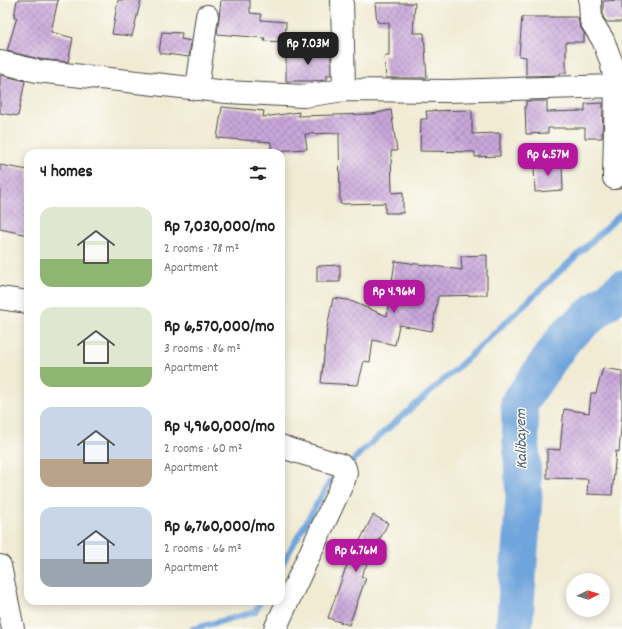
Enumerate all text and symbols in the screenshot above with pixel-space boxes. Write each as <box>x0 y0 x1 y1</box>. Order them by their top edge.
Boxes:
pin: Rp 7.03M <box>267 32 349 66</box>
text: Rp 7.03M <box>287 35 329 54</box>
pin: Rp 6.57M <box>507 143 589 177</box>
text: Rp 6.57M <box>527 146 569 165</box>
text: 4 homes <box>40 161 93 185</box>
icon: filters <box>247 162 269 184</box>
text: Rp 7,030,000/mo <box>164 216 275 240</box>
icon: home <box>72 223 120 271</box>
text: 2 rooms · 78 m² <box>164 240 239 259</box>
text: Apartment <box>164 259 218 278</box>
pin: Rp 4.96M <box>353 280 435 314</box>
text: Rp 4.96M <box>373 283 415 302</box>
text: Rp 6,570,000/mo <box>164 316 274 340</box>
icon: home <box>72 323 120 371</box>
text: 3 rooms · 86 m² <box>164 340 241 359</box>
text: Apartment <box>164 359 218 378</box>
water label: Kalibayem <box>510 408 534 469</box>
text: Rp 4,960,000/mo <box>164 416 275 440</box>
icon: home <box>72 423 120 471</box>
text: 2 rooms · 60 m² <box>164 440 242 459</box>
text: Apartment <box>164 459 218 478</box>
text: Rp 6,760,000/mo <box>164 516 275 540</box>
icon: home <box>72 523 120 571</box>
pin: Rp 6.76M <box>315 539 397 573</box>
text: 2 rooms · 66 m² <box>164 540 242 559</box>
text: Rp 6.76M <box>335 542 377 561</box>
text: Apartment <box>164 559 218 578</box>
north arrow <box>566 573 610 617</box>
map controls <box>566 573 610 617</box>

